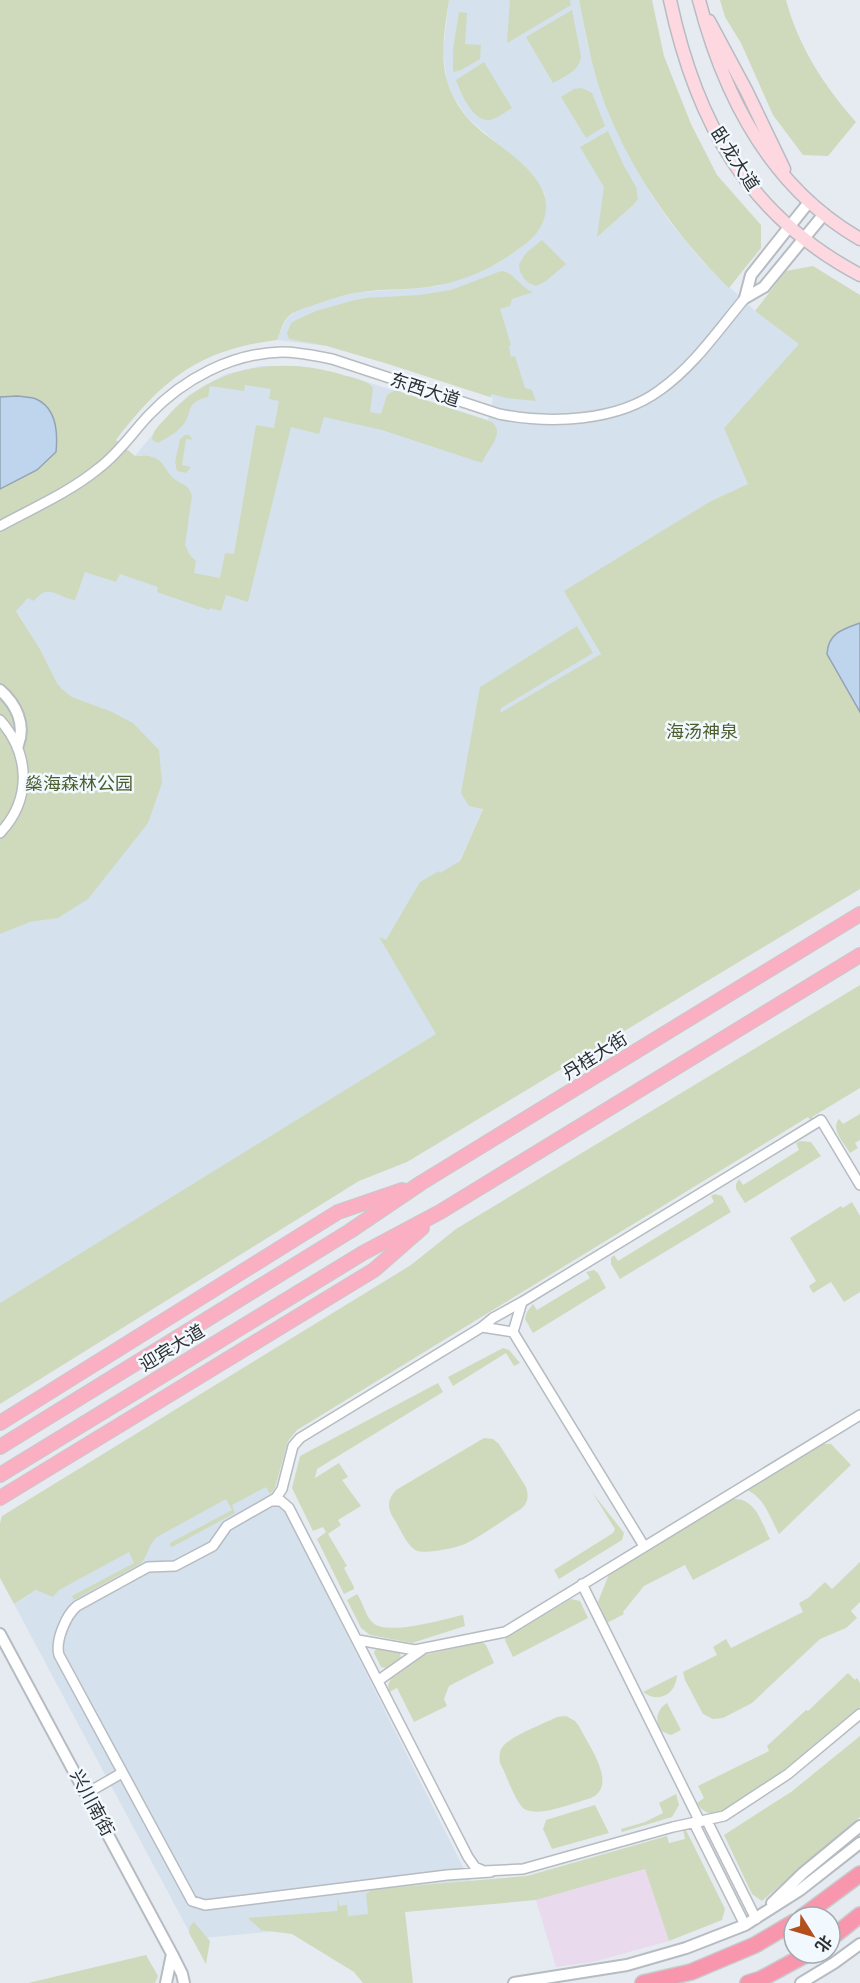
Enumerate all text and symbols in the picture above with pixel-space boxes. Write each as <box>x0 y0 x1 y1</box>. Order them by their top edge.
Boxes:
street label: 卧龙大道 <box>706 123 764 195</box>
street label: 东西大道 <box>387 368 463 412</box>
park label: 海汤神泉 <box>666 721 738 743</box>
park label: 燊海森林公园 <box>25 773 133 795</box>
street label: 丹桂大街 <box>559 1028 631 1084</box>
street label: 迎宾大道 <box>135 1320 209 1376</box>
street label: 兴川南街 <box>65 1766 119 1840</box>
north arrow <box>782 1905 842 1965</box>
text: 北 <box>811 1932 836 1956</box>

